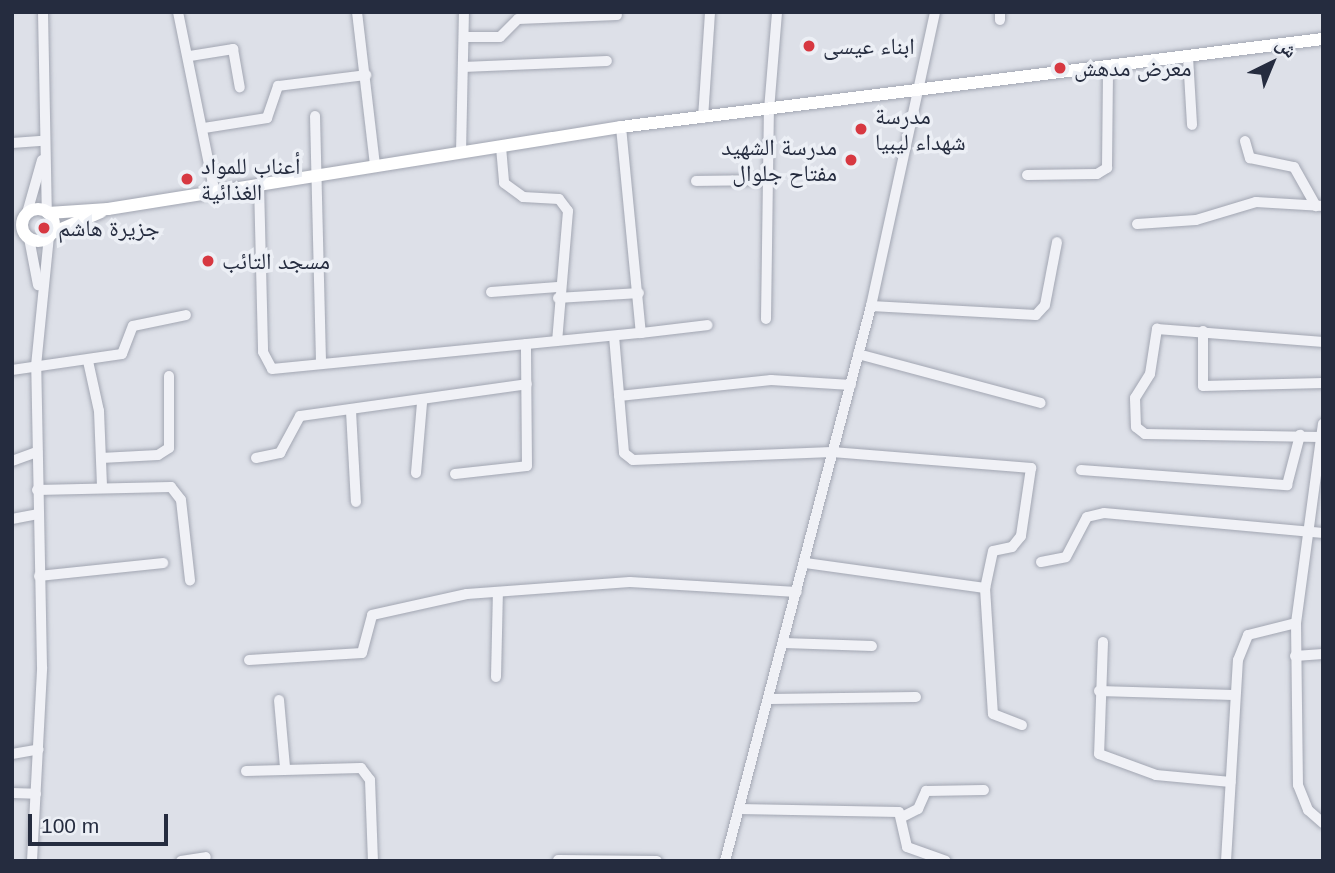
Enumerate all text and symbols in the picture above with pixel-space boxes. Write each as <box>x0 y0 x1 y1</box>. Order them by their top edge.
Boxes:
north arrow <box>1237 28 1307 98</box>
place label: ابناء عيسى <box>823 32 915 60</box>
text: ش <box>1272 33 1301 62</box>
marker: ابناء عيسى <box>801 38 817 54</box>
place label: معرض مدهش <box>1074 54 1191 82</box>
marker: معرض مدهش <box>1052 60 1068 76</box>
place label: مدرسة شهداء ليبيا <box>875 102 966 156</box>
marker: مدرسة شهداء ليبيا <box>853 121 869 137</box>
place label: مدرسة الشهيد مفتاح جلوال <box>721 133 837 187</box>
place label: أعناب للمواد الغذائية <box>201 152 301 206</box>
marker: مدرسة الشهيد مفتاح جلوال <box>843 152 859 168</box>
marker: أعناب للمواد الغذائية <box>179 171 195 187</box>
place label: جزيرة هاشم <box>58 214 160 242</box>
marker: جزيرة هاشم <box>36 220 52 236</box>
place label: مسجد التائب <box>222 247 330 275</box>
marker: مسجد التائب <box>200 253 216 269</box>
scale bar <box>32 800 172 844</box>
text: 100 m <box>41 814 99 837</box>

